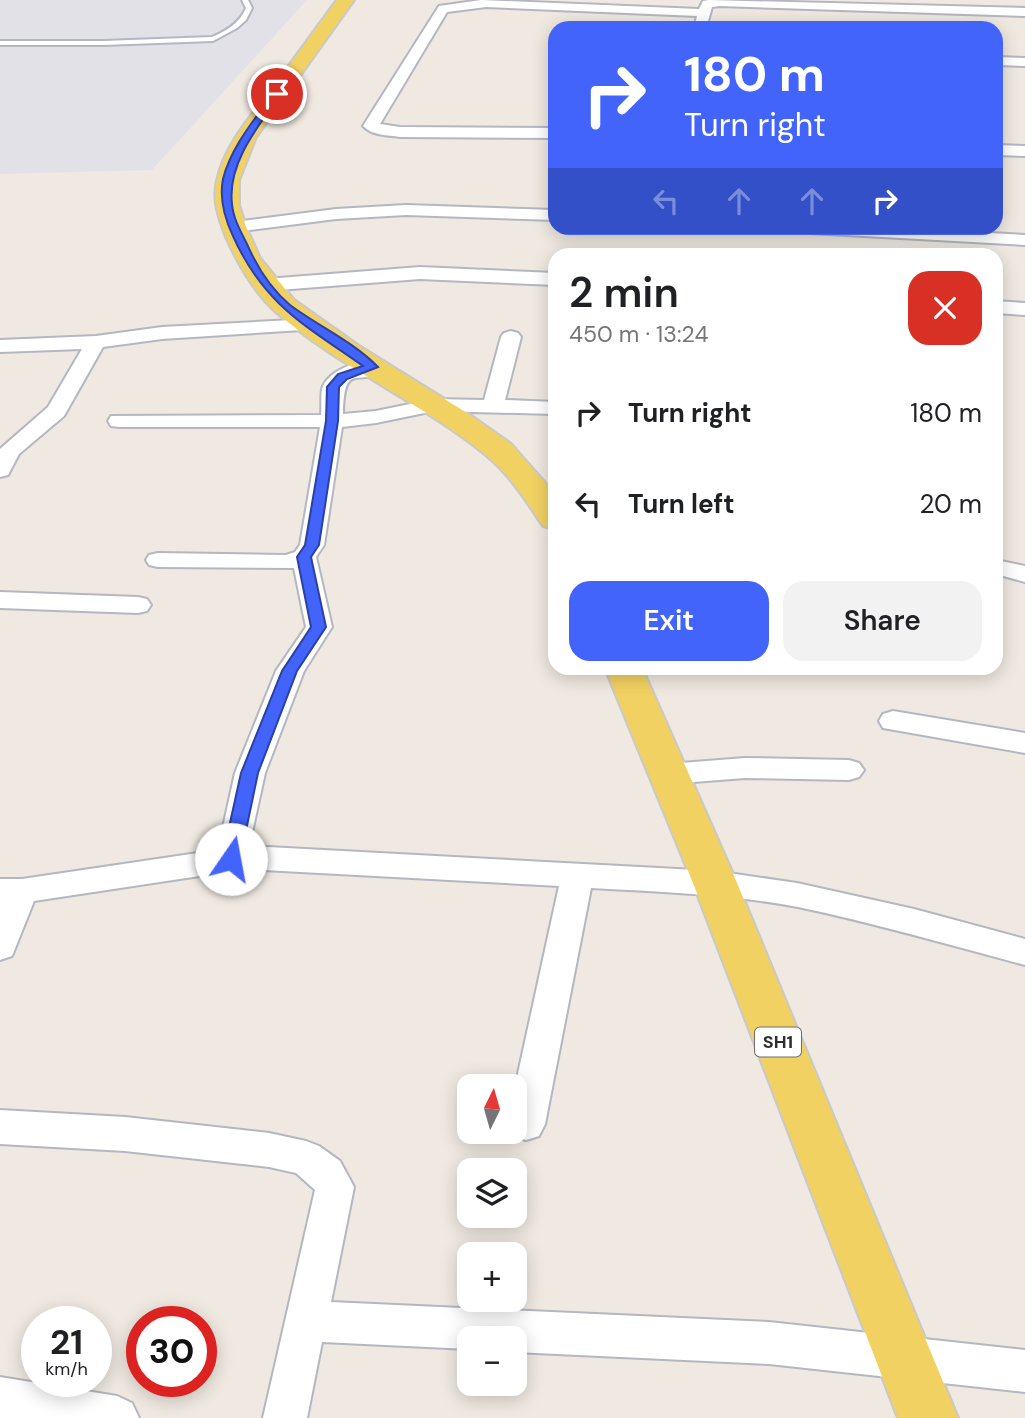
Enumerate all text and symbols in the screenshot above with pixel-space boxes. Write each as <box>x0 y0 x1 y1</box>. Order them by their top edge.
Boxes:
text: 180 m <box>684 42 825 106</box>
icon: right <box>569 49 660 140</box>
pin <box>247 64 307 124</box>
icon: arrive <box>258 75 296 113</box>
text: Turn right <box>684 104 826 146</box>
icon: left <box>647 182 685 220</box>
icon: ahead <box>720 182 758 220</box>
icon: ahead <box>793 182 831 220</box>
icon: right <box>866 182 904 220</box>
text: 2 min <box>569 265 679 320</box>
button: close <box>908 271 982 345</box>
text: 450 m · 13:24 <box>569 319 708 349</box>
icon: right <box>569 394 607 432</box>
text: Turn right <box>628 396 752 430</box>
text: 180 m <box>910 396 982 430</box>
icon: left <box>569 485 607 523</box>
text: Turn left <box>628 487 735 521</box>
text: 20 m <box>919 487 982 521</box>
button: Exit <box>569 581 769 661</box>
button: Share <box>783 581 982 661</box>
position arrow <box>194 822 268 896</box>
road number: SH1 <box>755 1028 801 1056</box>
north arrow <box>457 1074 527 1144</box>
map controls <box>457 1074 527 1396</box>
button: layers <box>457 1158 527 1228</box>
button: + <box>457 1242 527 1312</box>
speed limit sign: 30 <box>126 1306 217 1397</box>
text: 21 <box>50 1319 83 1365</box>
button: − <box>457 1326 527 1396</box>
text: km/h <box>45 1357 88 1381</box>

